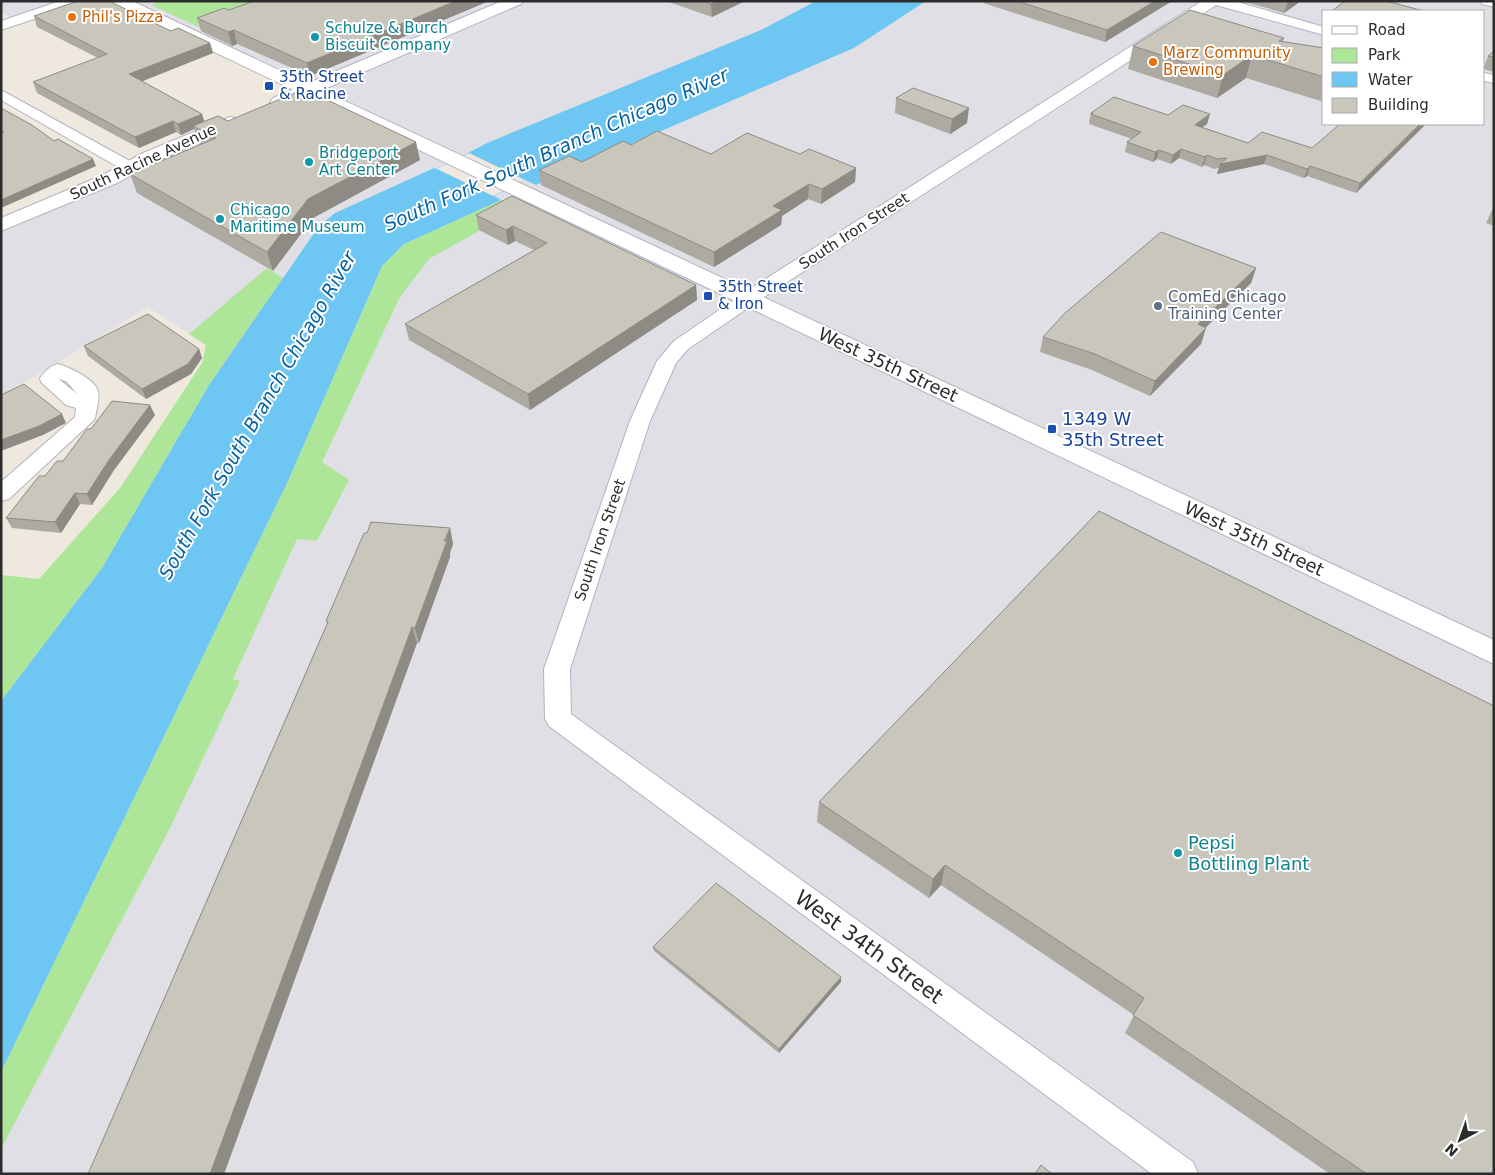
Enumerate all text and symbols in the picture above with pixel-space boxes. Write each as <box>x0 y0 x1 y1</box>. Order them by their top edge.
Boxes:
place label: Phil's Pizza <box>82 8 163 26</box>
legend <box>1322 10 1485 125</box>
marker: Phil's Pizza <box>66 11 78 23</box>
place label: Schulze & Burch Biscuit Company <box>325 19 451 54</box>
text: Road <box>1368 21 1406 39</box>
marker: Schulze & Burch Biscuit Company <box>309 31 321 43</box>
place label: Marz Community Brewing <box>1163 44 1291 79</box>
text: Park <box>1368 46 1401 64</box>
marker: Marz Community Brewing <box>1147 56 1159 68</box>
water label: South Fork South Branch Chicago River <box>380 62 733 235</box>
place label: 35th Street & Racine <box>279 68 364 103</box>
text: Water <box>1368 71 1413 89</box>
marker: 35th Street & Racine <box>263 80 275 92</box>
text: Building <box>1368 96 1429 114</box>
street label: South Racine Avenue <box>67 120 219 204</box>
place label: Bridgeport Art Center <box>319 144 399 179</box>
marker: Bridgeport Art Center <box>303 156 315 168</box>
street label: South Iron Street <box>796 189 913 273</box>
place label: Chicago Maritime Museum <box>230 201 365 236</box>
marker: Chicago Maritime Museum <box>214 213 226 225</box>
water label: South Fork South Branch Chicago River <box>154 246 361 583</box>
place label: 35th Street & Iron <box>718 278 803 313</box>
place label: ComEd Chicago Training Center <box>1167 288 1286 323</box>
marker: 35th Street & Iron <box>702 290 714 302</box>
marker: ComEd Chicago Training Center <box>1152 300 1164 312</box>
street label: West 35th Street <box>815 323 961 406</box>
place label: 1349 W 35th Street <box>1062 408 1164 450</box>
marker: 1349 W 35th Street <box>1046 423 1058 435</box>
street label: South Iron Street <box>571 477 629 603</box>
street label: West 35th Street <box>1181 497 1327 580</box>
place label: Pepsi Bottling Plant <box>1188 832 1309 874</box>
marker: Pepsi Bottling Plant <box>1172 847 1184 859</box>
street label: West 34th Street <box>790 885 948 1009</box>
north arrow <box>1435 1115 1485 1165</box>
text: N <box>1442 1140 1461 1160</box>

